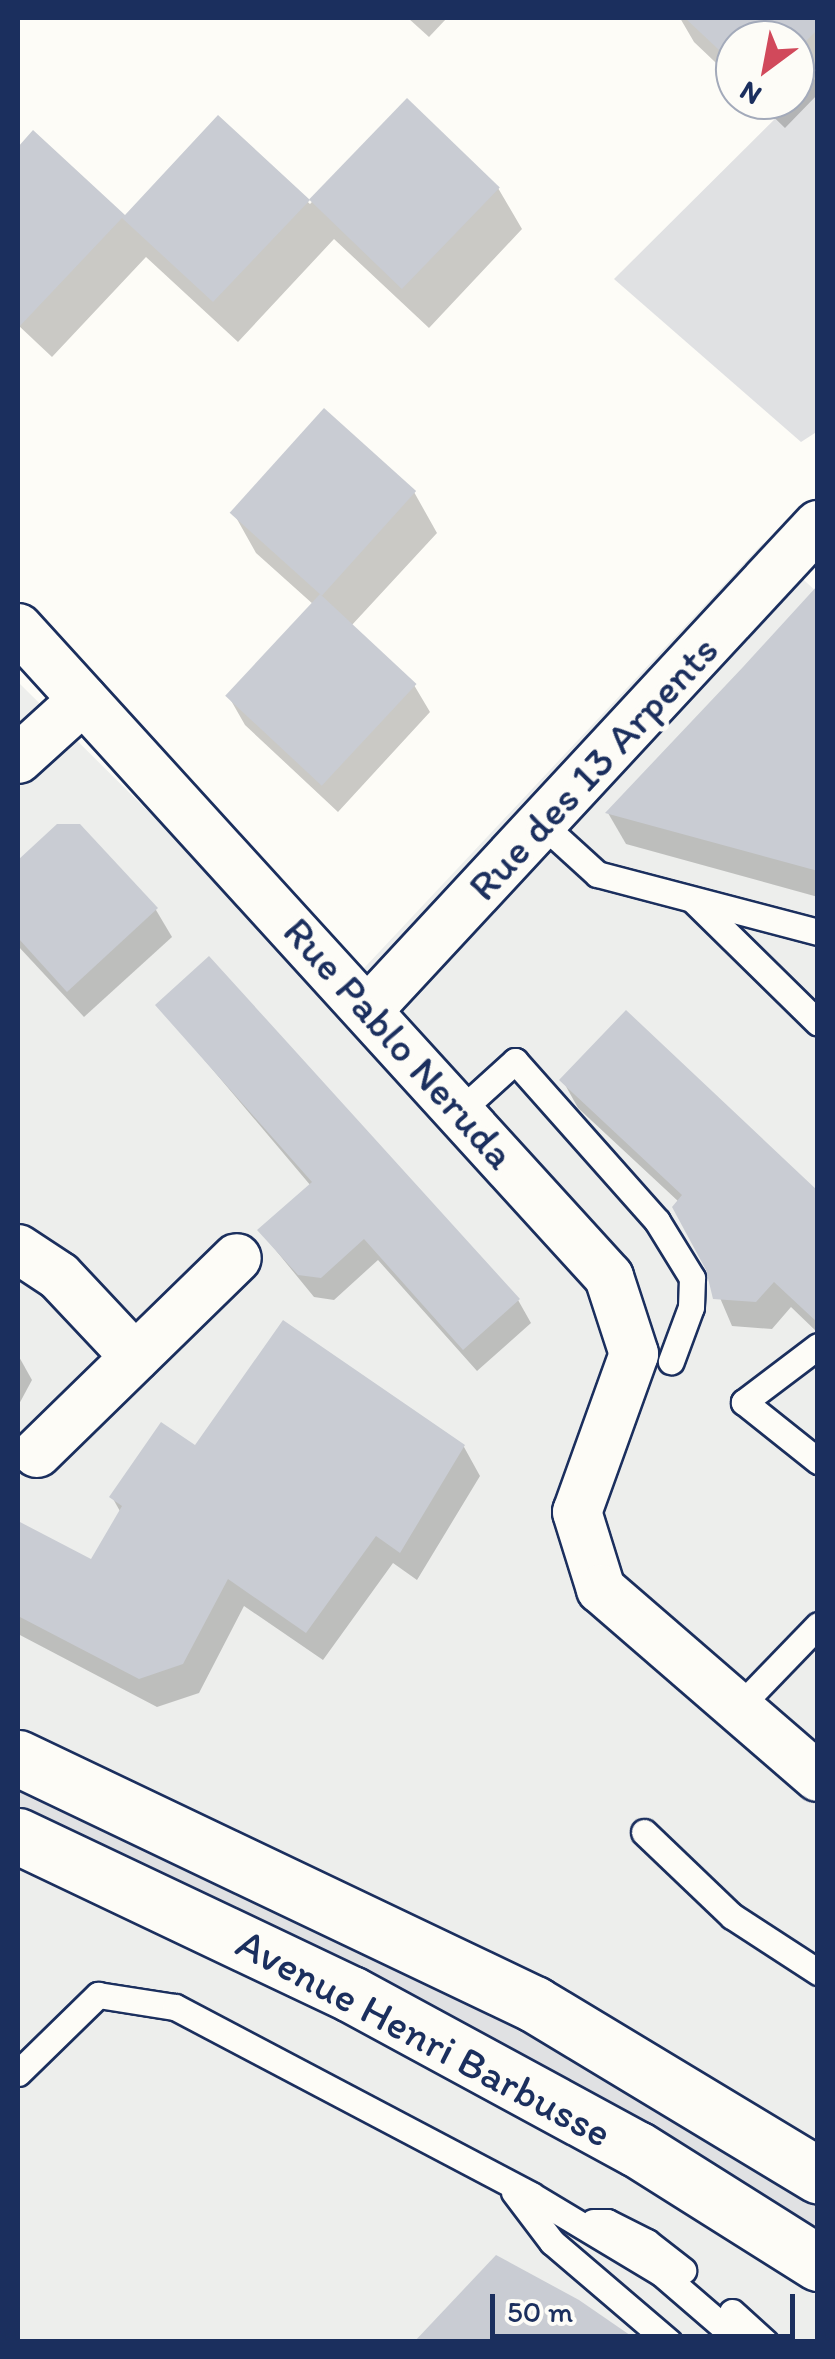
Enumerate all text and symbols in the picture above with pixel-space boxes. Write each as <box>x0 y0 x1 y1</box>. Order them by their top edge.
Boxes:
north arrow <box>715 20 815 120</box>
text: N <box>733 74 767 113</box>
street label: Rue des 13 Arpents <box>457 625 729 911</box>
street label: Rue Pablo Neruda <box>273 908 525 1178</box>
street label: Avenue Henri Barbusse <box>228 1918 620 2158</box>
scale bar <box>495 2274 800 2336</box>
text: 50 m <box>507 2293 573 2330</box>

